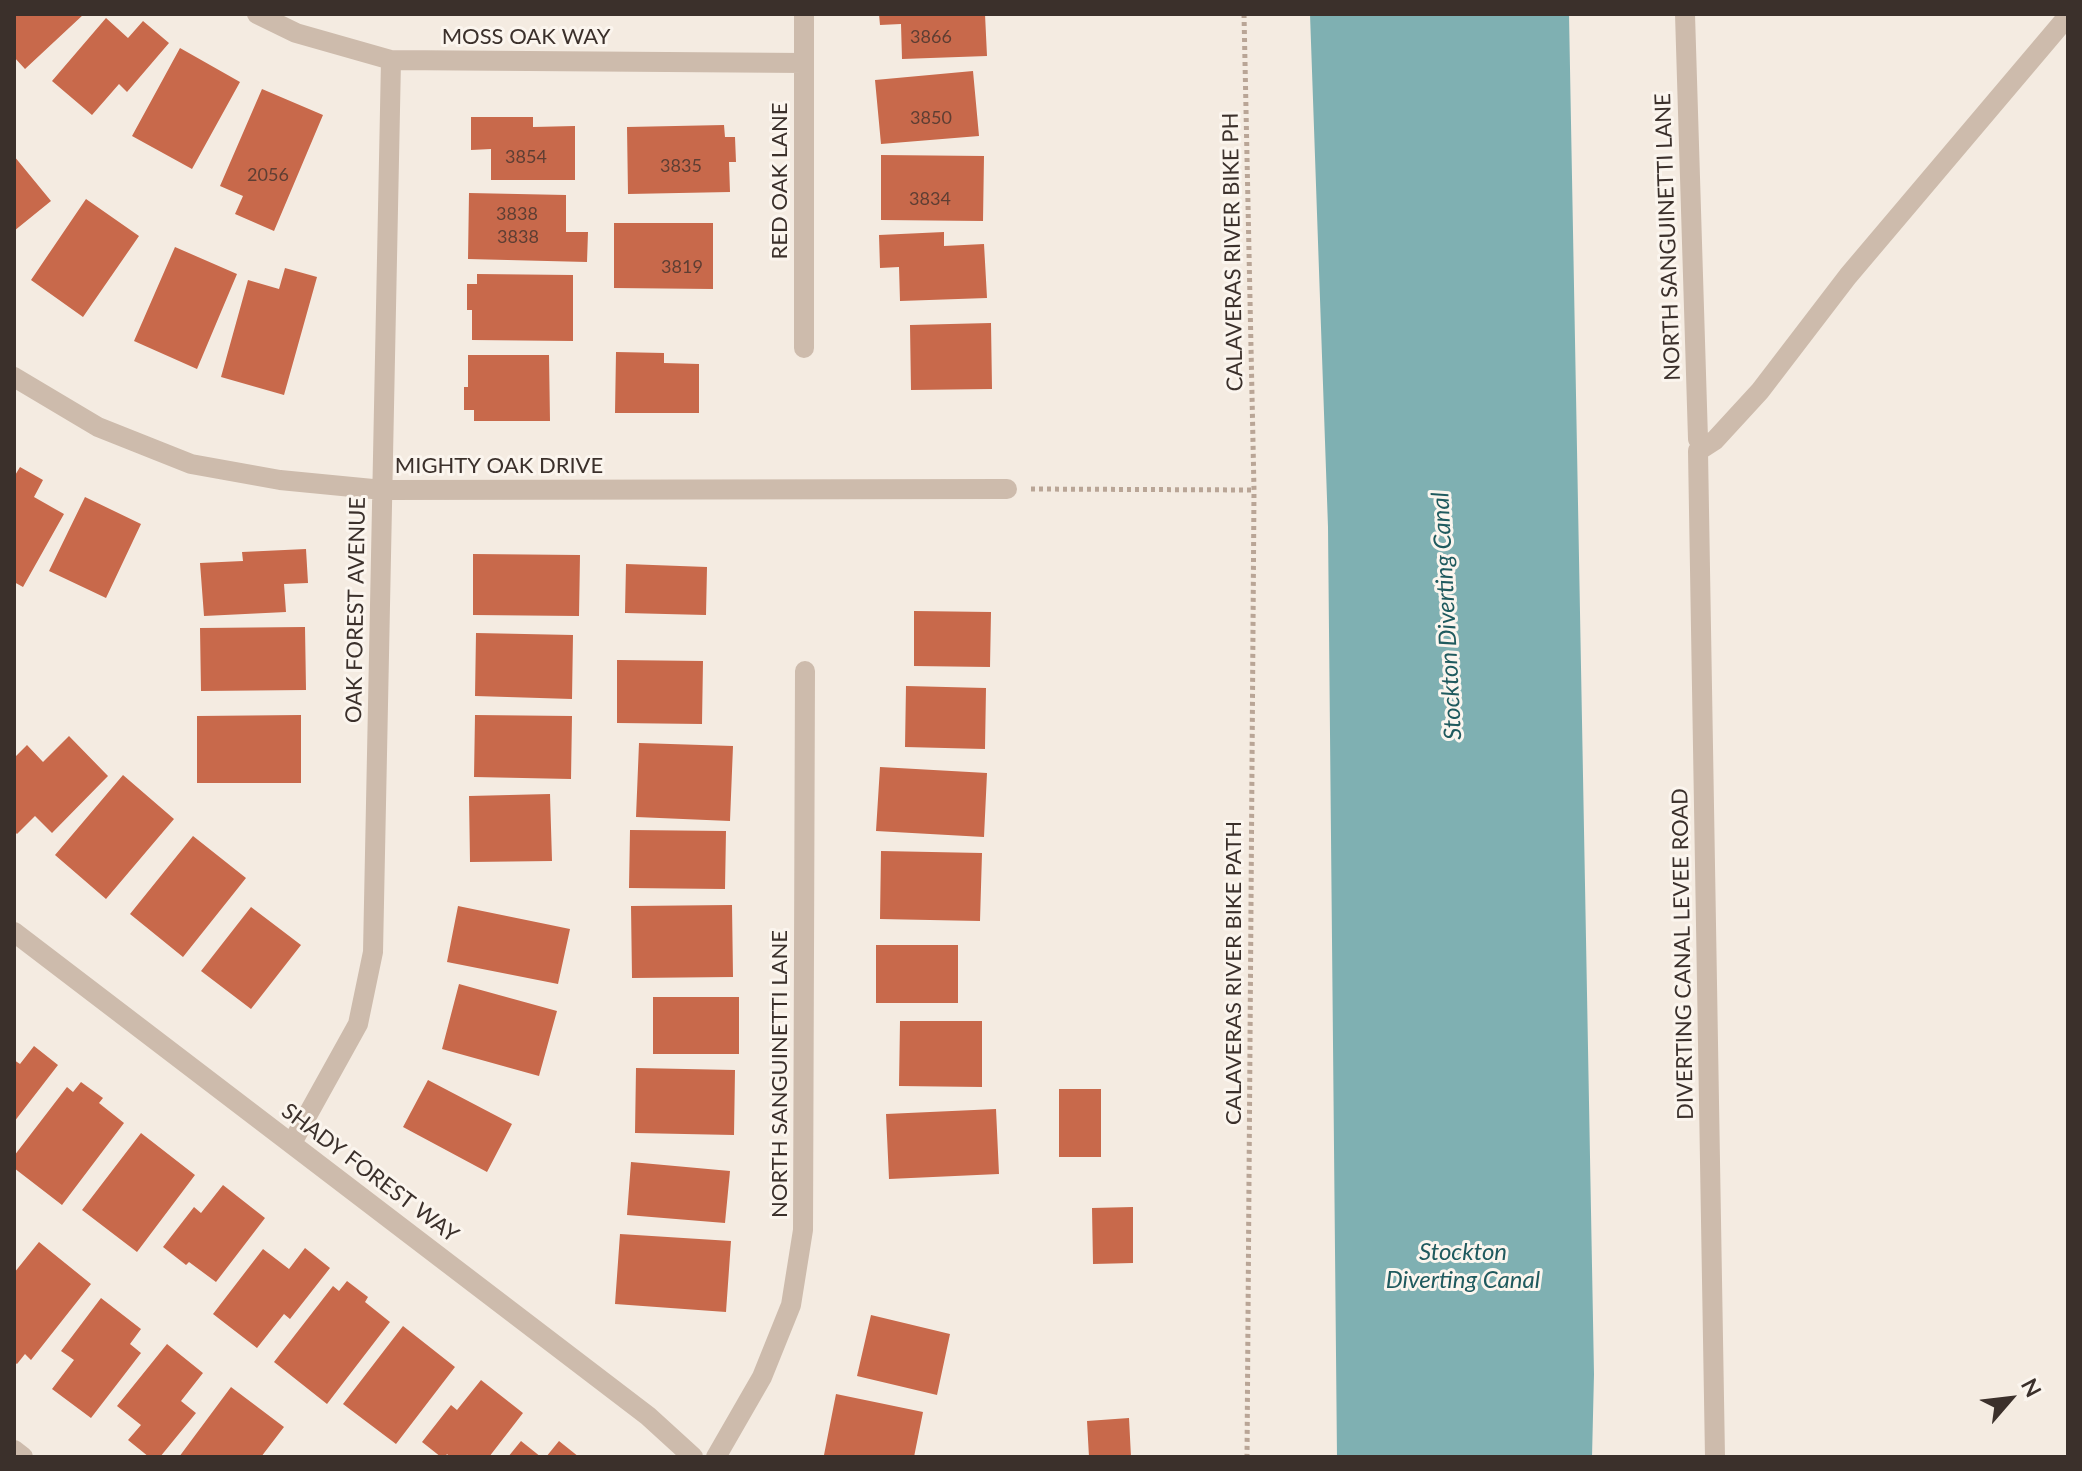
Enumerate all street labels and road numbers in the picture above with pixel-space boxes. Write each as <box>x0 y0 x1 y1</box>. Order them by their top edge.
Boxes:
street label: MOSS OAK WAY <box>442 24 610 50</box>
street label: NORTH SANGUINETTI LANE <box>1650 93 1686 381</box>
street label: RED OAK LANE <box>767 103 793 259</box>
street label: CALAVERAS RIVER BIKE PH <box>1217 112 1249 392</box>
street label: MIGHTY OAK DRIVE <box>395 453 603 479</box>
street label: OAK FOREST AVENUE <box>341 497 371 723</box>
street label: DIVERTING CANAL LEVEE ROAD <box>1667 788 1699 1120</box>
street label: CALAVERAS RIVER BIKE PATH <box>1221 821 1247 1125</box>
street label: NORTH SANGUINETTI LANE <box>767 930 793 1218</box>
street label: SHADY FOREST WAY <box>276 1098 464 1248</box>

